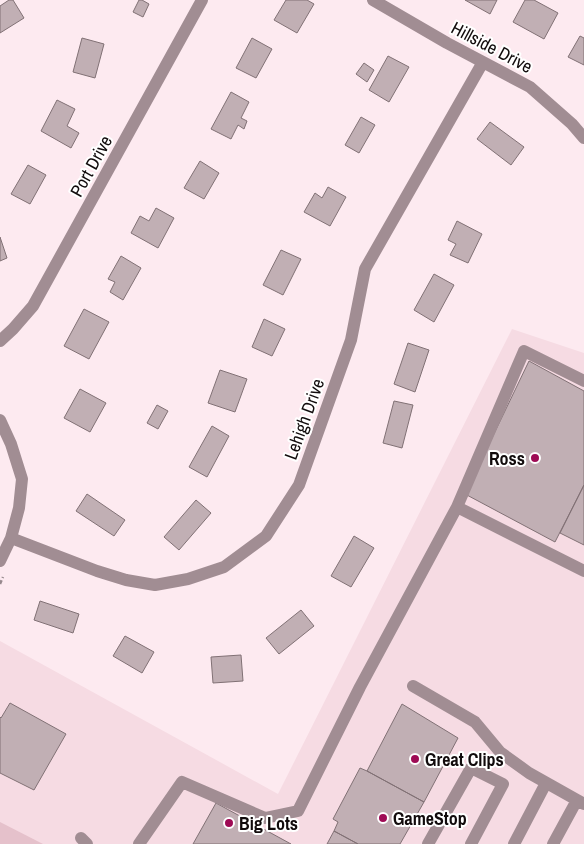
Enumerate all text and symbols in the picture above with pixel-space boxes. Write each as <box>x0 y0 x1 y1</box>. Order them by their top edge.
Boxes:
street label: Hillside Drive <box>447 15 537 79</box>
street label: Port Drive <box>64 131 118 201</box>
street label: Lehigh Drive <box>278 375 330 463</box>
place label: Ross <box>489 446 525 471</box>
marker: Ross <box>529 452 541 464</box>
place label: Great Clips <box>425 747 504 772</box>
marker: Great Clips <box>409 753 421 765</box>
place label: GameStop <box>393 806 467 831</box>
place label: Big Lots <box>239 811 298 836</box>
marker: GameStop <box>377 812 389 824</box>
marker: Big Lots <box>223 817 235 829</box>

